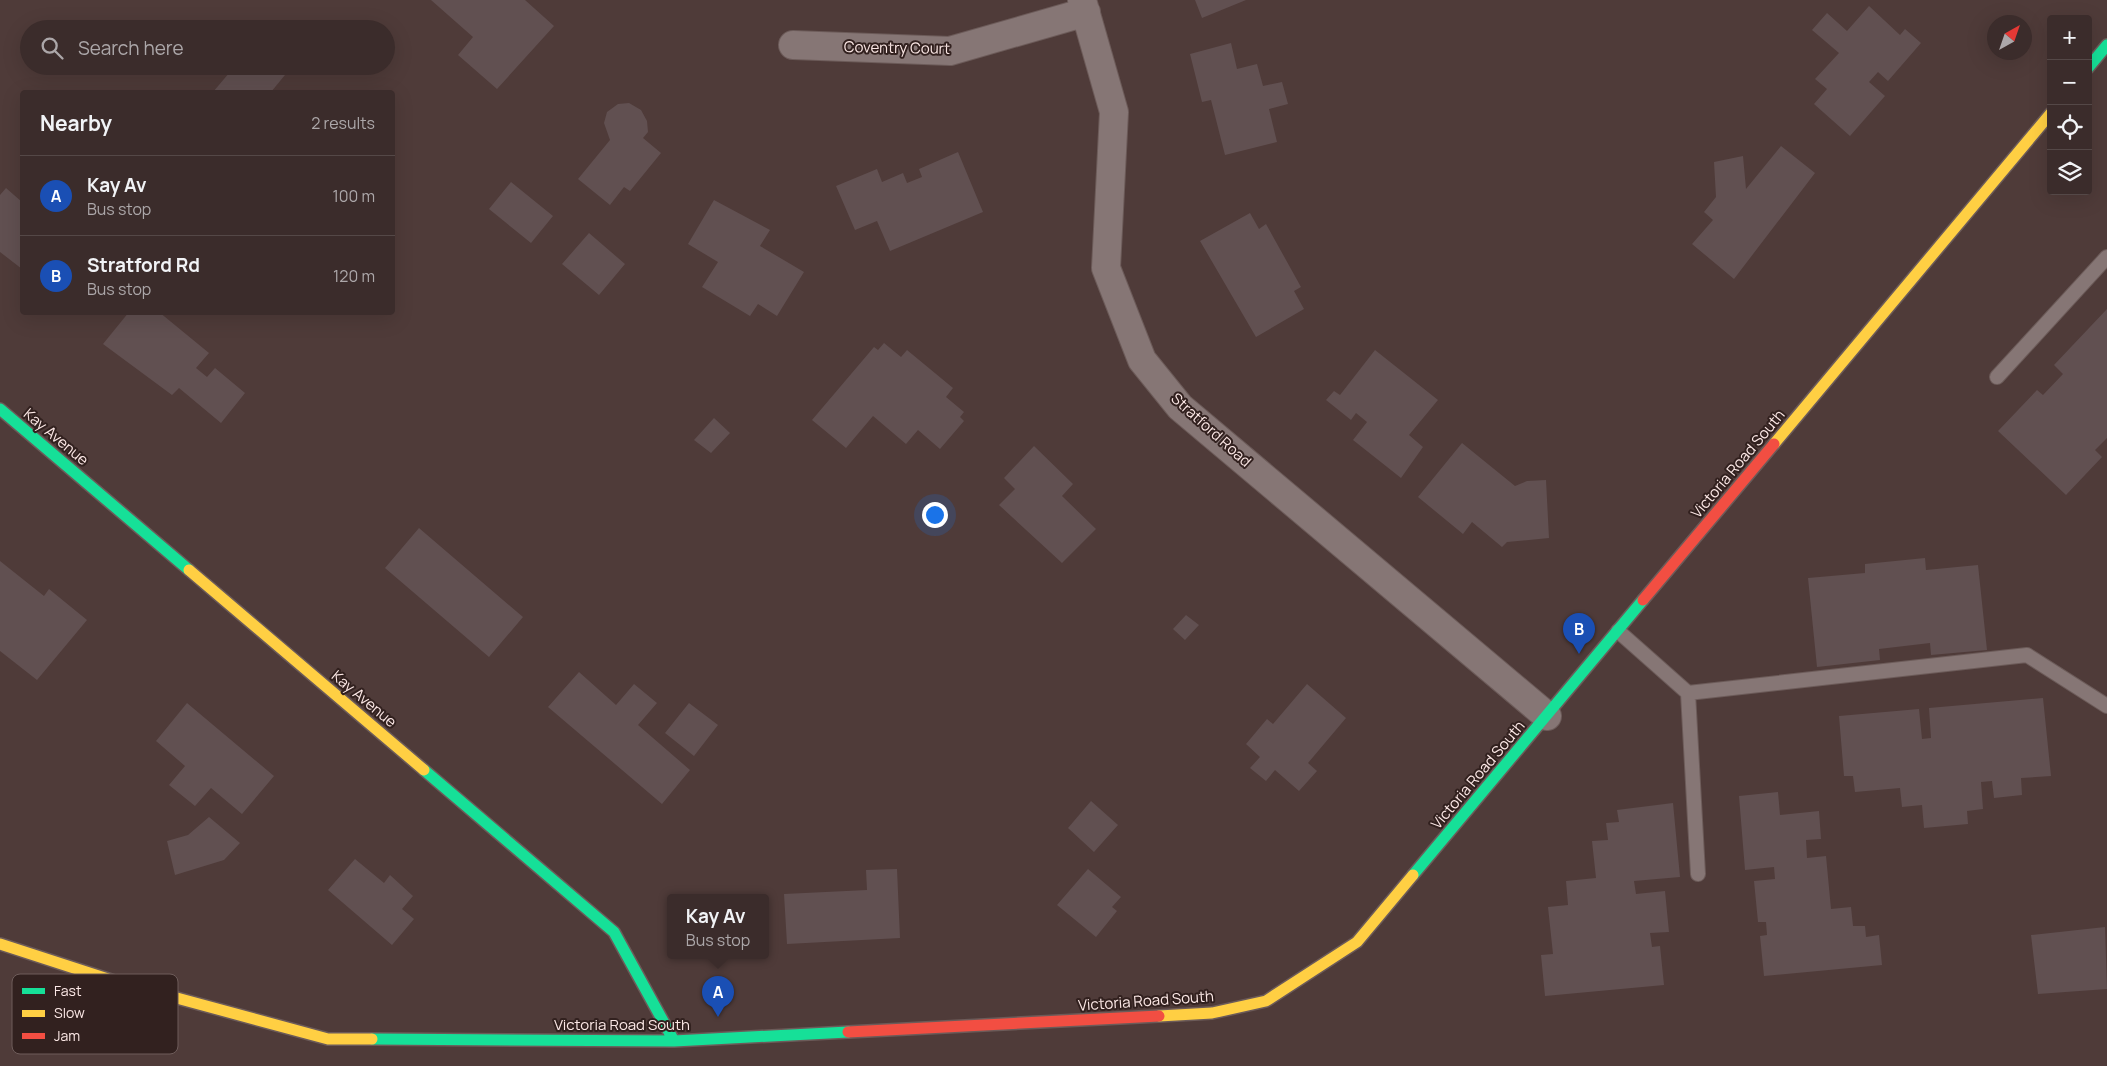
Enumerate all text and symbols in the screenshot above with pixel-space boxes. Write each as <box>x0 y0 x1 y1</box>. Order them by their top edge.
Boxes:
north arrow <box>1987 15 2032 60</box>
map controls <box>2047 15 2092 195</box>
button: + <box>2047 15 2092 60</box>
search box <box>20 20 395 75</box>
icon: search <box>38 34 66 62</box>
text: Search here <box>78 35 184 61</box>
street label: Coventry Court <box>844 36 950 59</box>
button: − <box>2047 60 2092 105</box>
button: locate <box>2047 105 2092 150</box>
text: Nearby <box>40 109 112 137</box>
text: 2 results <box>311 112 375 134</box>
button: layers <box>2047 150 2092 195</box>
text: Kay Av <box>87 172 147 198</box>
text: A <box>51 185 61 207</box>
text: 100 m <box>332 185 375 207</box>
text: Bus stop <box>87 198 151 220</box>
text: Stratford Rd <box>87 252 200 278</box>
text: B <box>51 265 61 287</box>
text: 120 m <box>333 265 375 287</box>
text: Bus stop <box>87 278 151 300</box>
street label: Stratford Road <box>1167 388 1256 471</box>
street label: Kay Avenue <box>19 403 94 470</box>
street label: Victoria Road South <box>1686 405 1789 522</box>
your location <box>922 502 948 528</box>
pin: B <box>1563 613 1595 654</box>
street label: Kay Avenue <box>327 665 402 732</box>
street label: Victoria Road South <box>1426 716 1529 833</box>
popup <box>667 894 769 959</box>
text: Kay Av <box>686 903 745 929</box>
text: Bus stop <box>686 929 750 951</box>
legend <box>12 974 178 1054</box>
pin: A <box>702 976 734 1017</box>
text: Fast <box>54 981 82 1000</box>
street label: Victoria Road South <box>1077 985 1215 1016</box>
text: Slow <box>54 1003 85 1022</box>
street label: Victoria Road South <box>554 1014 690 1035</box>
text: Jam <box>54 1026 80 1045</box>

